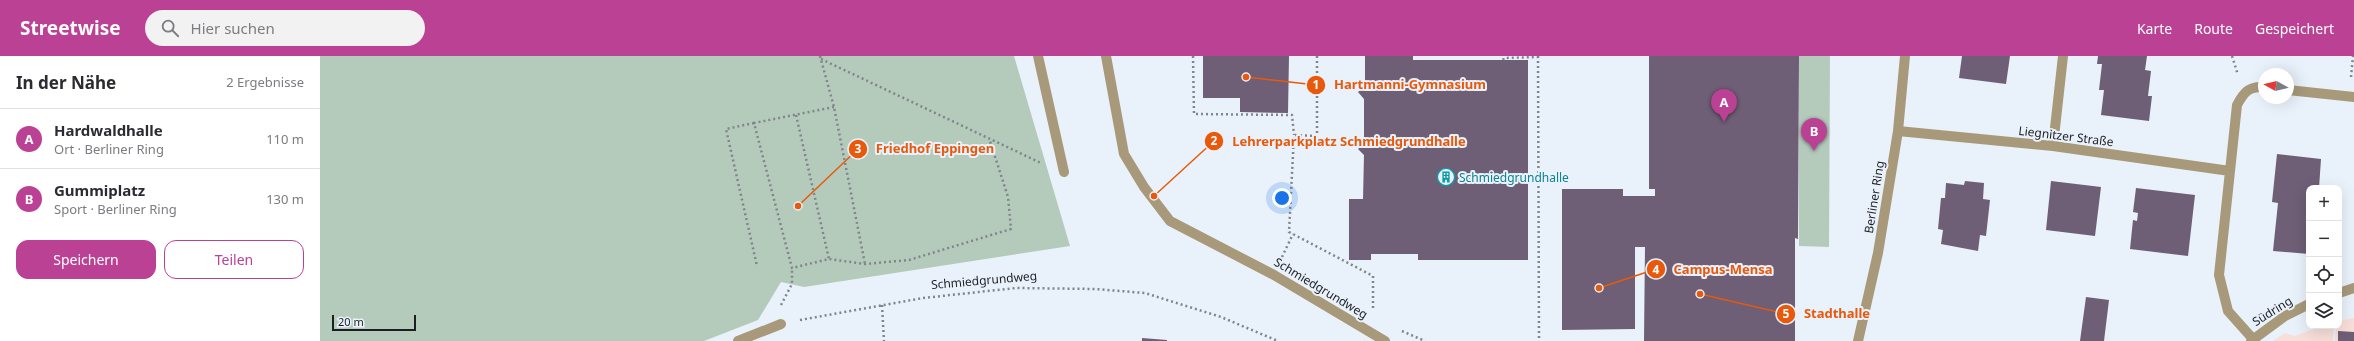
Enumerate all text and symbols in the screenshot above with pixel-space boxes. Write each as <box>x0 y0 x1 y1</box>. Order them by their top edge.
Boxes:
search box <box>145 10 425 46</box>
text: Streetwise <box>20 15 121 41</box>
icon: search <box>159 17 181 39</box>
text: Hier suchen <box>191 18 275 38</box>
text: Karte <box>2137 19 2172 38</box>
text: Route <box>2194 19 2233 38</box>
text: Gespeichert <box>2255 19 2334 38</box>
north arrow <box>2258 68 2294 104</box>
text: In der Nähe <box>16 71 116 94</box>
callout: Hartmanni-Gymnasium <box>1306 72 1494 97</box>
text: 2 Ergebnisse <box>226 73 304 91</box>
text: Hartmanni-Gymnasium <box>1334 75 1486 93</box>
text: 1 <box>1313 76 1319 93</box>
pin: A <box>1711 89 1737 122</box>
pin: B <box>1801 118 1827 151</box>
text: Hardwaldhalle <box>54 120 163 140</box>
street label: Liegnitzer Straße <box>2018 122 2115 150</box>
callout: Lehrerparkplatz Schmiedgrundhalle <box>1204 129 1474 154</box>
text: A <box>25 130 34 148</box>
text: 110 m <box>266 130 304 148</box>
text: 2 <box>1211 132 1218 149</box>
text: Lehrerparkplatz Schmiedgrundhalle <box>1232 132 1466 150</box>
callout: Friedhof Eppingen <box>848 136 1002 161</box>
text: Friedhof Eppingen <box>876 139 994 157</box>
text: Ort · Berliner Ring <box>54 140 164 158</box>
text: 3 <box>855 140 862 157</box>
street label: Berliner Ring <box>1860 159 1888 235</box>
building icon: Schmiedgrundhalle <box>1436 167 1456 187</box>
place label: Schmiedgrundhalle <box>1459 169 1569 186</box>
text: Gummiplatz <box>54 180 145 200</box>
map controls <box>2306 185 2342 329</box>
button: + <box>2306 185 2342 221</box>
your location <box>1272 188 1292 208</box>
text: B <box>25 190 33 208</box>
text: 130 m <box>266 190 304 208</box>
text: Sport · Berliner Ring <box>54 200 177 218</box>
button: − <box>2306 221 2342 257</box>
button: Speichern <box>16 240 156 279</box>
button: Teilen <box>164 240 304 279</box>
street label: Schmiedgrundweg <box>1271 253 1371 323</box>
callout: Campus-Mensa <box>1646 257 1781 282</box>
button: locate <box>2306 257 2342 293</box>
text: Campus-Mensa <box>1674 260 1772 278</box>
text: 4 <box>1653 261 1660 278</box>
street label: Schmiedgrundweg <box>930 267 1038 293</box>
street label: Südring <box>2249 292 2295 330</box>
button: layers <box>2306 293 2342 329</box>
callout: Stadthalle <box>1776 301 1878 326</box>
text: Stadthalle <box>1804 304 1870 322</box>
text: 5 <box>1783 305 1790 322</box>
scale bar <box>332 313 416 332</box>
text: 20 m <box>338 314 364 329</box>

